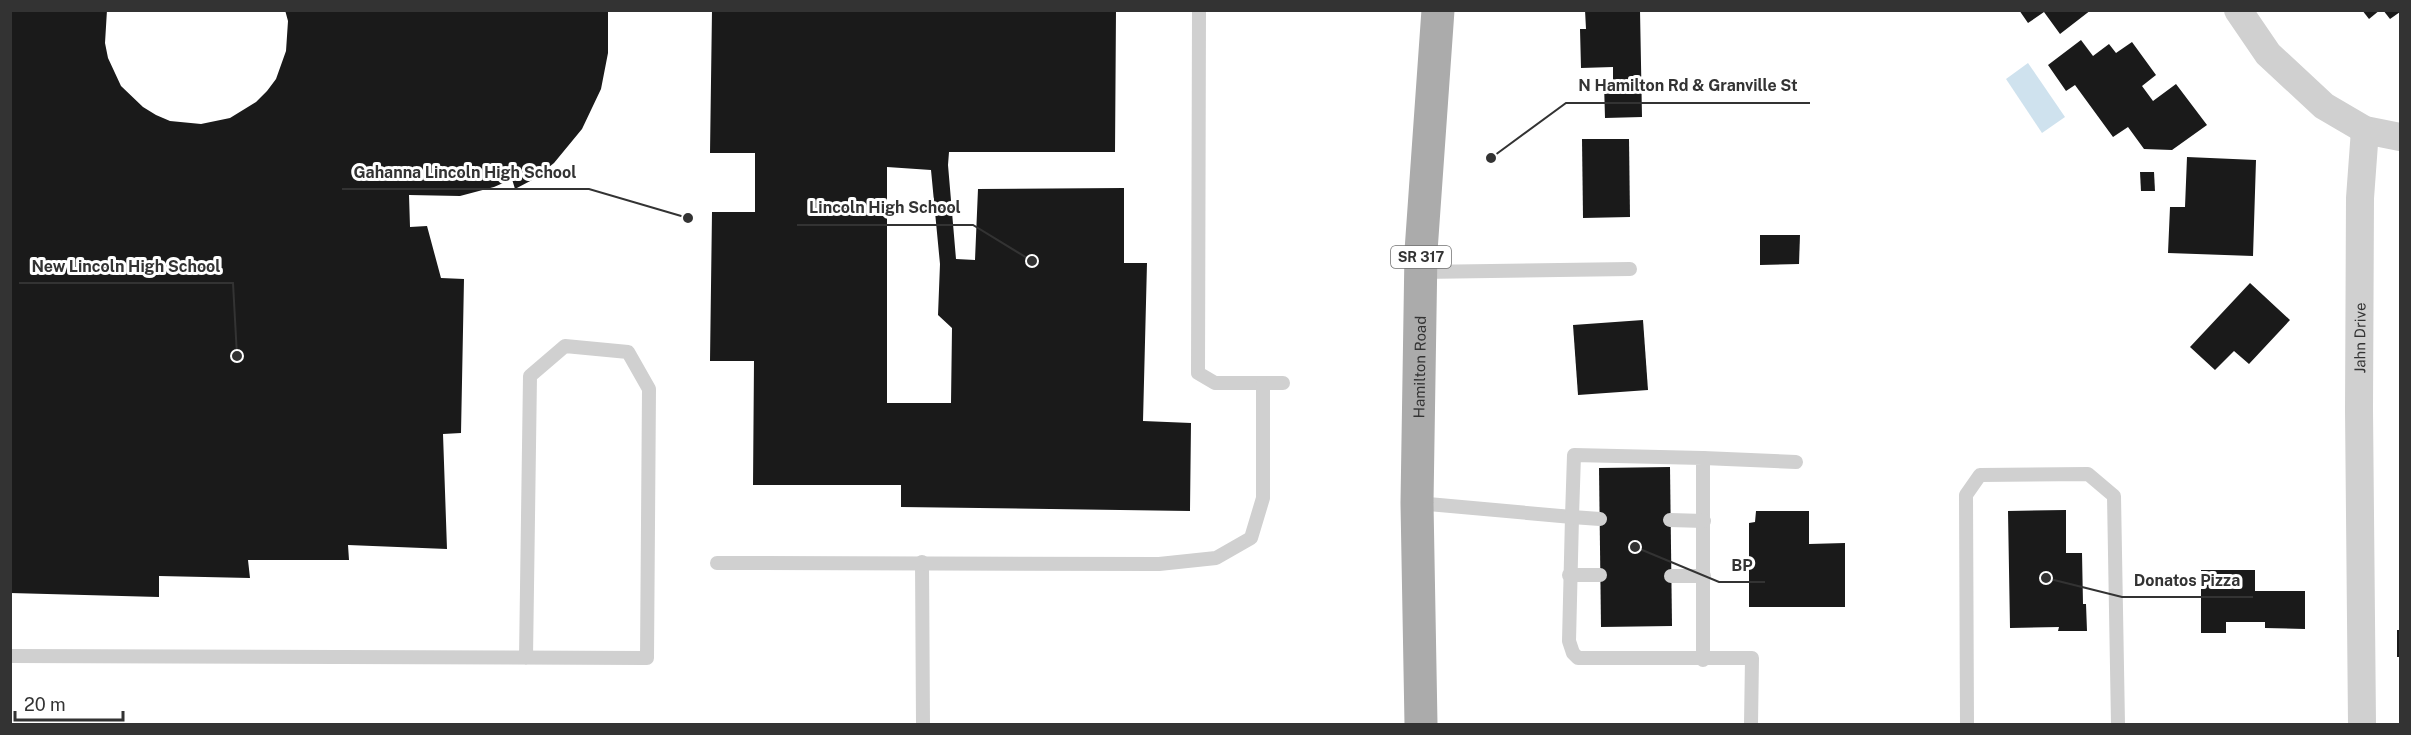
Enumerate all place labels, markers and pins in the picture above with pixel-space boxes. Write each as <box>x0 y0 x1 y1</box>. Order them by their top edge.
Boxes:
callout: N Hamilton Rd & Granville St <box>1566 69 1810 103</box>
callout: Gahanna Lincoln High School <box>342 155 589 189</box>
callout: Lincoln High School <box>797 191 973 225</box>
callout: New Lincoln High School <box>19 249 233 283</box>
callout: BP <box>1719 548 1765 582</box>
callout: Donatos Pizza <box>2122 563 2253 597</box>

